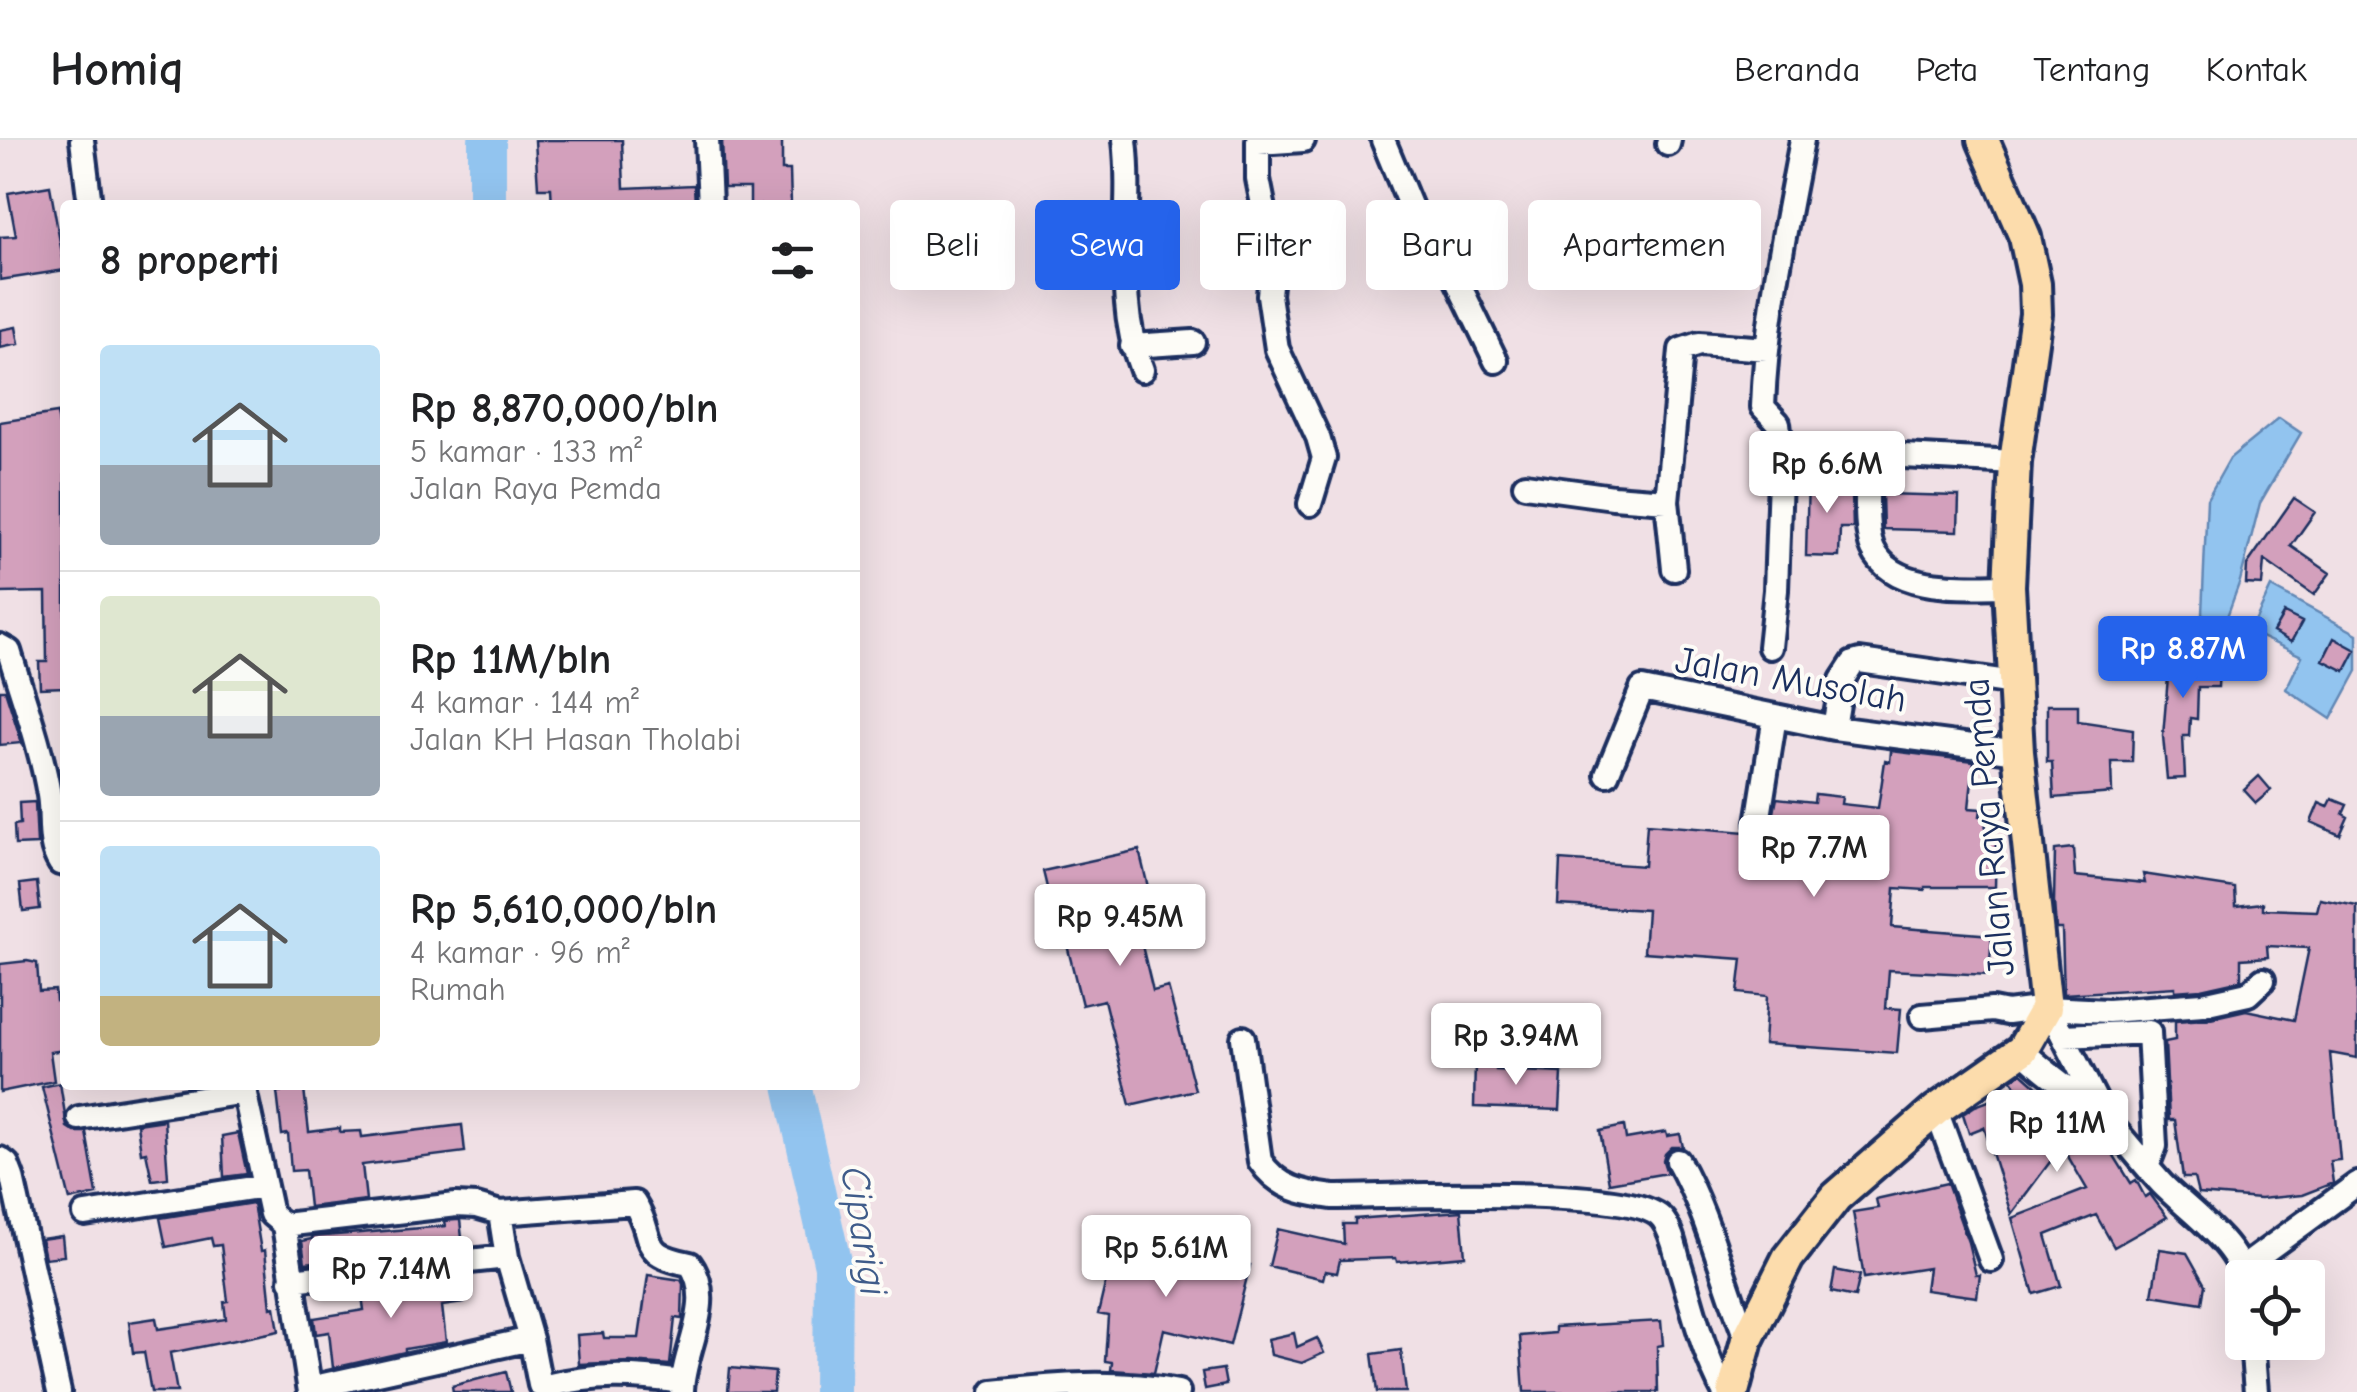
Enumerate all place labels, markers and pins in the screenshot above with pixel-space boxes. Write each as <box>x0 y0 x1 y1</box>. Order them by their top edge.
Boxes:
pin: Rp 6.6M <box>1735 431 1919 516</box>
pin: Rp 8.87M <box>2080 616 2286 701</box>
pin: Rp 7.7M <box>1722 815 1906 900</box>
pin: Rp 9.45M <box>1017 884 1223 969</box>
pin: Rp 3.94M <box>1413 1003 1619 1088</box>
pin: Rp 11M <box>1976 1090 2138 1175</box>
pin: Rp 5.61M <box>1063 1215 1269 1300</box>
pin: Rp 7.14M <box>288 1236 494 1321</box>

